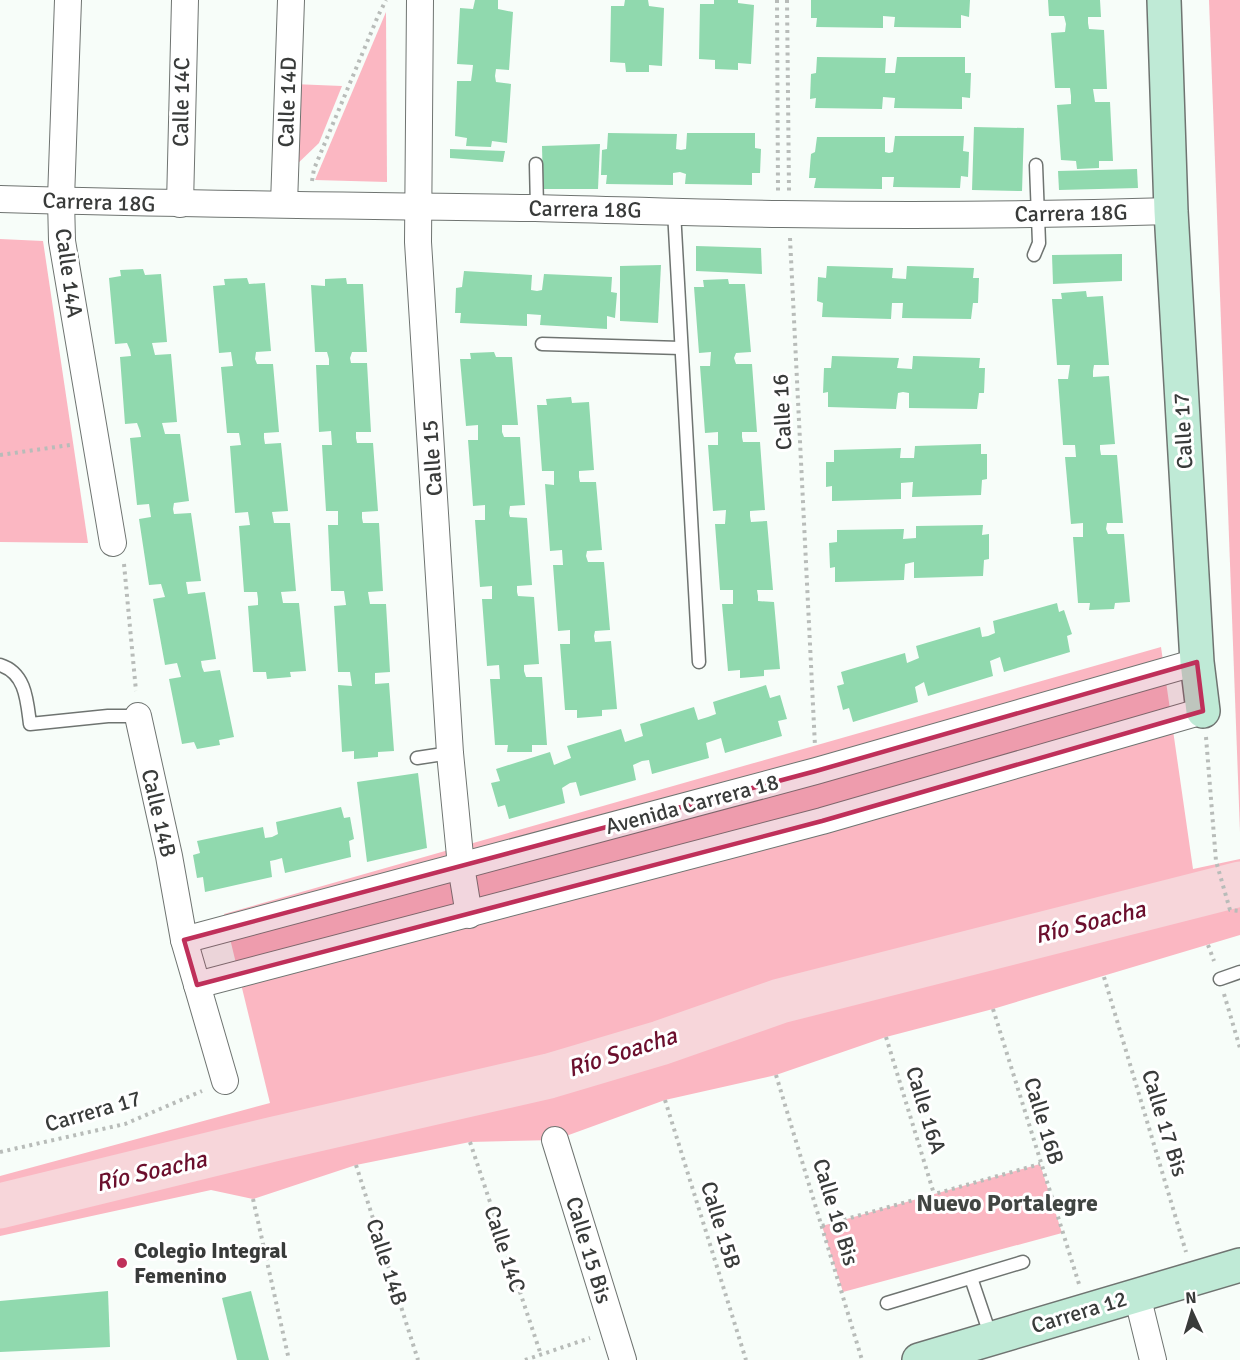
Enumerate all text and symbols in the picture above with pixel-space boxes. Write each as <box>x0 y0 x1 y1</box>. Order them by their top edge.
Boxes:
street label: Calle 14D <box>272 56 302 148</box>
street label: Calle 14C <box>167 57 195 147</box>
street label: Carrera 18G <box>42 187 156 217</box>
street label: Carrera 18G <box>528 195 642 223</box>
street label: Carrera 18G <box>1014 199 1128 227</box>
street label: Calle 14A <box>49 227 89 320</box>
street label: Calle 16 <box>767 373 797 451</box>
street label: Calle 17 <box>1168 392 1198 470</box>
street label: Calle 15 <box>416 419 448 497</box>
street label: Calle 14B <box>136 766 182 860</box>
street label: Avenida Carrera 18 <box>602 768 782 840</box>
water label: Río Soacha <box>1031 894 1149 950</box>
water label: Río Soacha <box>564 1020 681 1084</box>
street label: Calle 16A <box>900 1063 952 1157</box>
street label: Calle 17 Bis <box>1136 1066 1194 1180</box>
street label: Calle 16B <box>1018 1074 1070 1168</box>
street label: Carrera 17 <box>42 1084 144 1138</box>
water label: Río Soacha <box>93 1143 210 1198</box>
street label: Calle 16 Bis <box>807 1155 865 1269</box>
street label: Calle 15B <box>695 1178 747 1272</box>
district label: Nuevo Portalegre <box>916 1188 1098 1218</box>
street label: Calle 15 Bis <box>560 1193 618 1307</box>
street label: Calle 14C <box>478 1202 532 1296</box>
street label: Calle 14B <box>360 1215 414 1309</box>
place label: Colegio Integral Femenino <box>134 1237 288 1289</box>
marker: Colegio Integral Femenino <box>115 1256 129 1270</box>
north arrow <box>1162 1282 1222 1342</box>
street label: Carrera 12 <box>1028 1285 1130 1339</box>
text: N <box>1185 1288 1197 1308</box>

